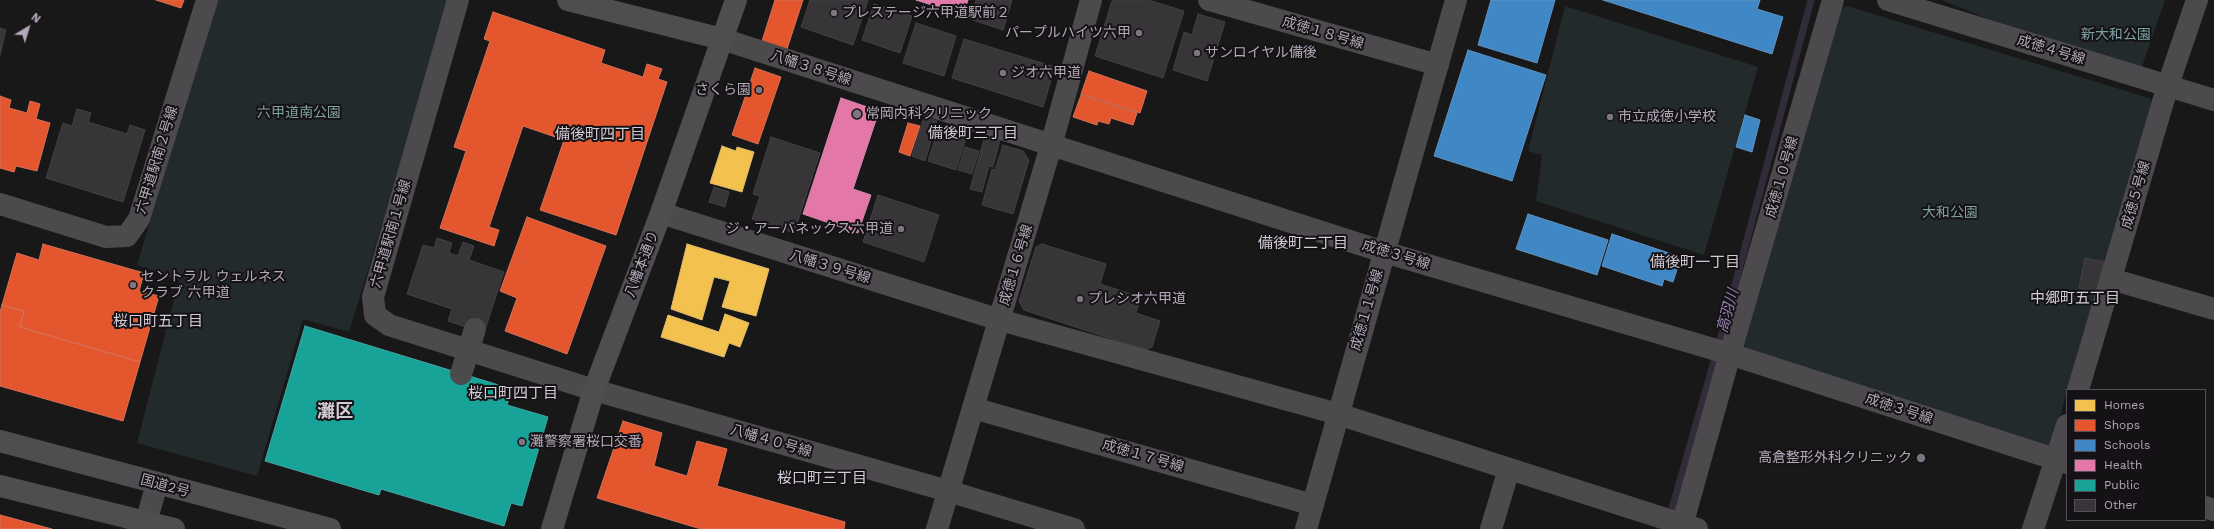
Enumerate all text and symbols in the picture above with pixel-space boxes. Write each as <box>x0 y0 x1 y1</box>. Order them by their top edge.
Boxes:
place label: プレステージ六甲道駅前２ <box>842 5 1010 21</box>
north arrow <box>8 8 48 48</box>
marker: プレステージ六甲道駅前２ <box>829 8 839 18</box>
text: N <box>28 11 43 26</box>
street label: 成徳１８号線 <box>1280 13 1366 53</box>
place label: パープルハイツ六甲 <box>1005 25 1131 41</box>
park label: 新大和公園 <box>2081 27 2151 43</box>
marker: パープルハイツ六甲 <box>1134 28 1144 38</box>
street label: 成徳４号線 <box>2015 32 2087 68</box>
place label: サンロイヤル備後 <box>1205 45 1317 61</box>
street label: 八幡３８号線 <box>768 47 854 89</box>
marker: サンロイヤル備後 <box>1192 48 1202 58</box>
place label: ジオ六甲道 <box>1011 65 1081 81</box>
marker: ジオ六甲道 <box>998 68 1008 78</box>
place label: さくら園 <box>695 82 751 98</box>
marker: さくら園 <box>754 85 764 95</box>
street label: 六甲道駅南２号線 <box>133 104 181 216</box>
park label: 六甲道南公園 <box>257 105 341 121</box>
place label: 常岡内科クリニック <box>866 106 992 122</box>
marker: 常岡内科クリニック <box>851 108 863 120</box>
place label: 市立成徳小学校 <box>1618 109 1716 125</box>
marker: 市立成徳小学校 <box>1605 112 1615 122</box>
district label: 備後町三丁目 <box>928 125 1018 143</box>
district label: 備後町四丁目 <box>555 126 645 144</box>
street label: 成徳１０号線 <box>1762 134 1802 220</box>
street label: 成徳５号線 <box>2118 159 2154 231</box>
street label: 六甲道駅南１号線 <box>367 178 415 290</box>
park label: 大和公園 <box>1922 205 1978 221</box>
place label: ジ・アーバネックス六甲道 <box>726 221 893 237</box>
street label: 成徳１６号線 <box>996 222 1036 308</box>
marker: ジ・アーバネックス六甲道 <box>896 224 906 234</box>
street label: 八幡本通り <box>622 228 662 300</box>
district label: 備後町二丁目 <box>1258 235 1348 253</box>
street label: 成徳３号線 <box>1360 237 1432 273</box>
street label: 八幡３９号線 <box>787 247 873 287</box>
district label: 備後町一丁目 <box>1650 254 1740 272</box>
street label: 成徳１１号線 <box>1347 267 1387 353</box>
place label: セントラル ウェルネス クラブ 六甲道 <box>141 269 286 302</box>
marker: セントラル ウェルネス クラブ 六甲道 <box>128 280 138 290</box>
water label: 高羽川 <box>1713 287 1743 335</box>
district label: 中郷町五丁目 <box>2030 290 2120 308</box>
place label: プレシオ六甲道 <box>1088 291 1186 307</box>
marker: プレシオ六甲道 <box>1075 294 1085 304</box>
district label: 桜口町五丁目 <box>113 313 203 331</box>
district label: 桜口町四丁目 <box>468 385 558 403</box>
legend <box>2066 389 2206 521</box>
street label: 成徳３号線 <box>1863 390 1935 428</box>
text: Homes <box>2104 398 2145 412</box>
district label: 灘区 <box>317 401 353 423</box>
text: Shops <box>2104 418 2140 432</box>
street label: 八幡４０号線 <box>728 421 814 461</box>
place label: 灘警察署桜口交番 <box>530 434 642 450</box>
street label: 成徳１７号線 <box>1100 436 1186 476</box>
marker: 灘警察署桜口交番 <box>517 437 527 447</box>
text: Schools <box>2104 438 2150 452</box>
place label: 高倉整形外科クリニック <box>1758 450 1912 466</box>
marker: 高倉整形外科クリニック <box>1915 452 1927 464</box>
text: Health <box>2104 458 2142 472</box>
district label: 桜口町三丁目 <box>777 470 867 488</box>
street label: 国道2号 <box>139 471 191 501</box>
text: Public <box>2104 478 2140 492</box>
text: Other <box>2104 498 2137 512</box>

